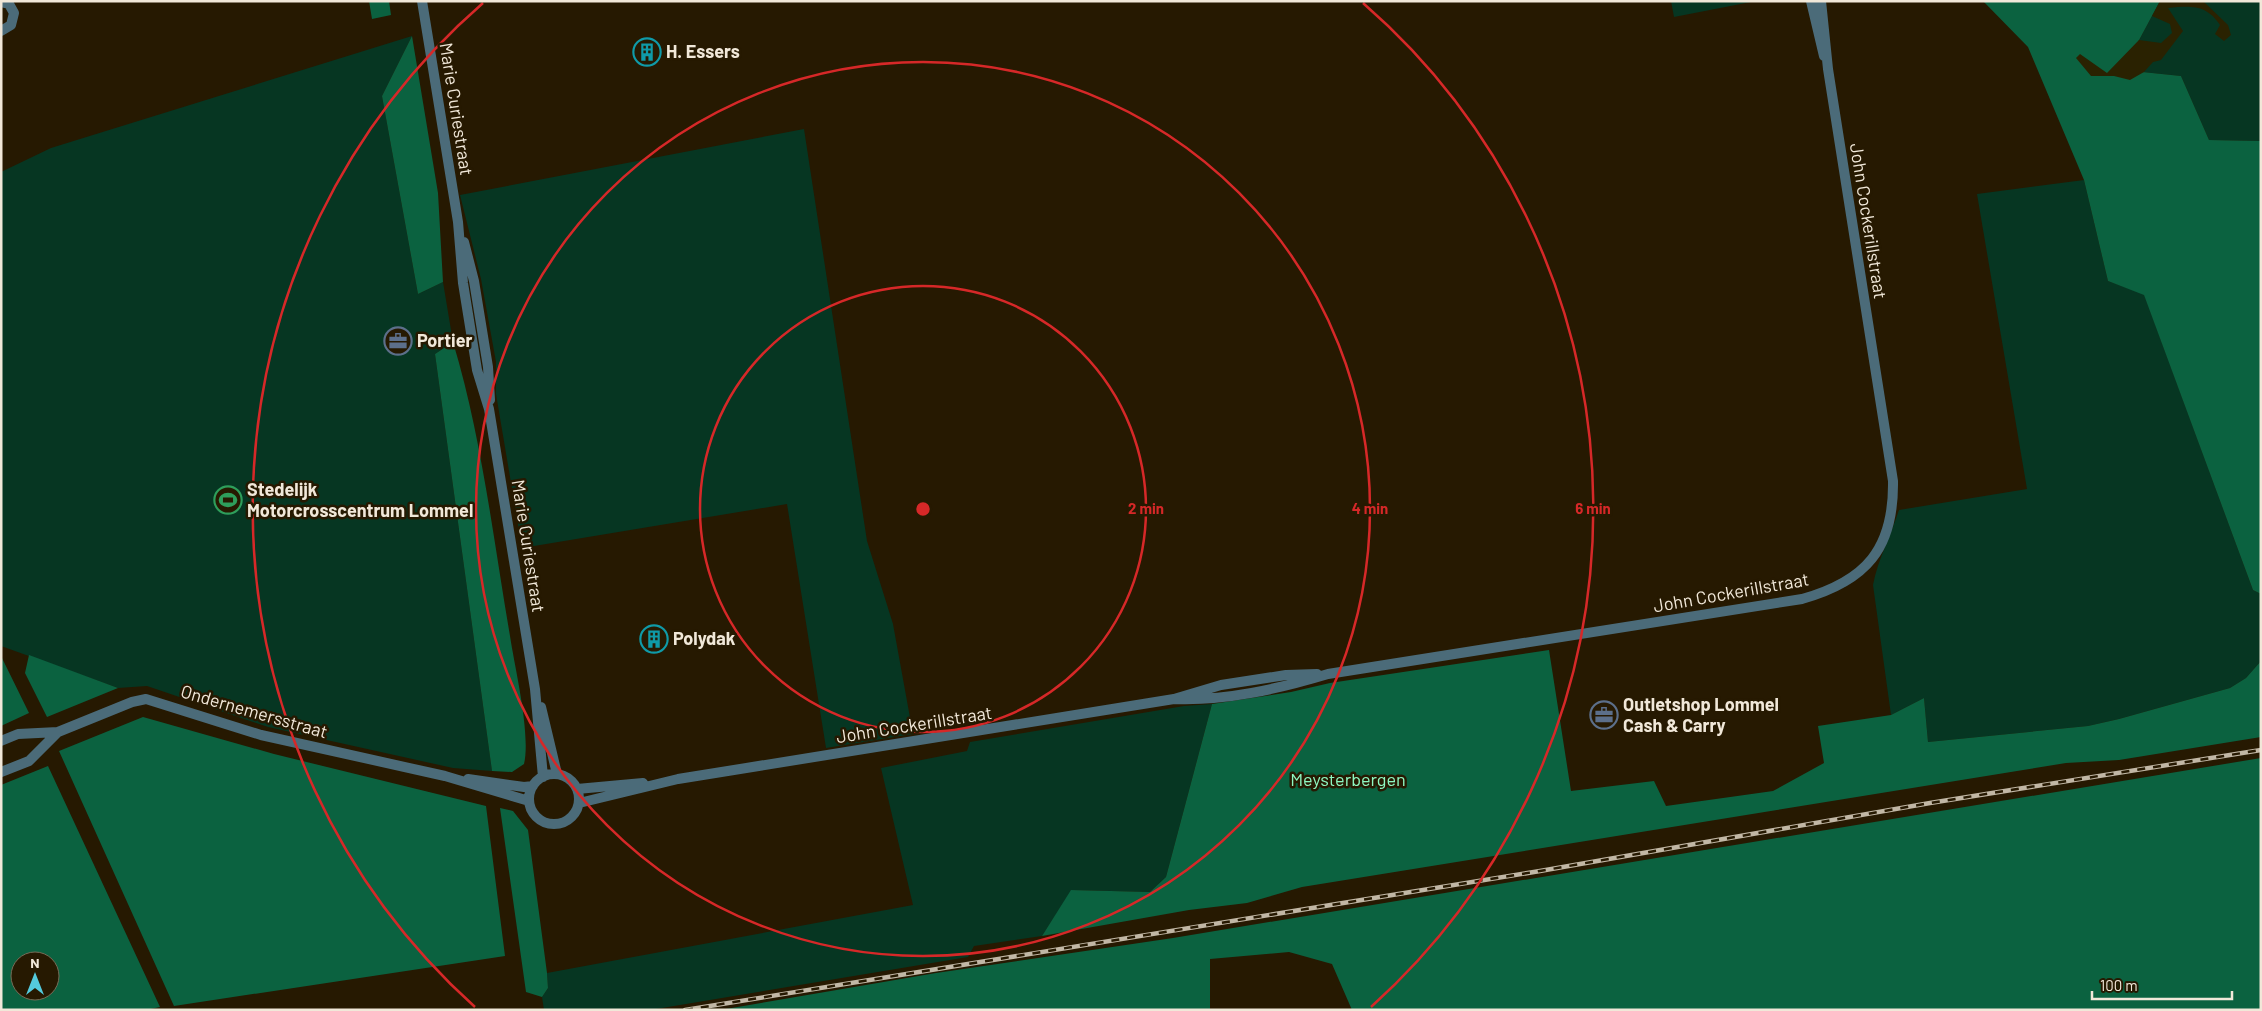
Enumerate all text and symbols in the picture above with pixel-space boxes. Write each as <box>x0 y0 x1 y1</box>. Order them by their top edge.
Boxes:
building icon: H. Essers <box>632 37 662 67</box>
place label: H. Essers <box>666 40 740 62</box>
street label: Marie Curiestraat <box>436 41 478 177</box>
street label: John Cockerillstraat <box>1846 141 1892 300</box>
office icon: Portier <box>383 326 413 356</box>
place label: Portier <box>417 329 473 351</box>
place label: Stedelijk Motorcrosscentrum Lommel <box>247 478 473 521</box>
street label: Marie Curiestraat <box>508 478 550 614</box>
sports icon: Stedelijk Motorcrosscentrum Lommel <box>213 485 243 515</box>
text: 2 min <box>1128 499 1164 517</box>
text: 4 min <box>1352 499 1388 517</box>
text: 6 min <box>1575 499 1611 517</box>
centre of rings <box>914 500 932 518</box>
street label: John Cockerillstraat <box>1651 568 1810 617</box>
building icon: Polydak <box>639 624 669 654</box>
place label: Polydak <box>673 627 736 649</box>
street label: Ondernemersstraat <box>178 680 330 743</box>
place label: Outletshop Lommel Cash & Carry <box>1623 693 1779 736</box>
office icon: Outletshop Lommel Cash & Carry <box>1589 700 1619 730</box>
street label: John Cockerillstraat <box>834 701 993 747</box>
park label: Meysterbergen <box>1290 768 1406 790</box>
north arrow <box>10 951 60 1001</box>
text: N <box>30 954 40 971</box>
scale bar <box>2092 968 2232 1000</box>
text: 100 m <box>2100 976 2138 994</box>

